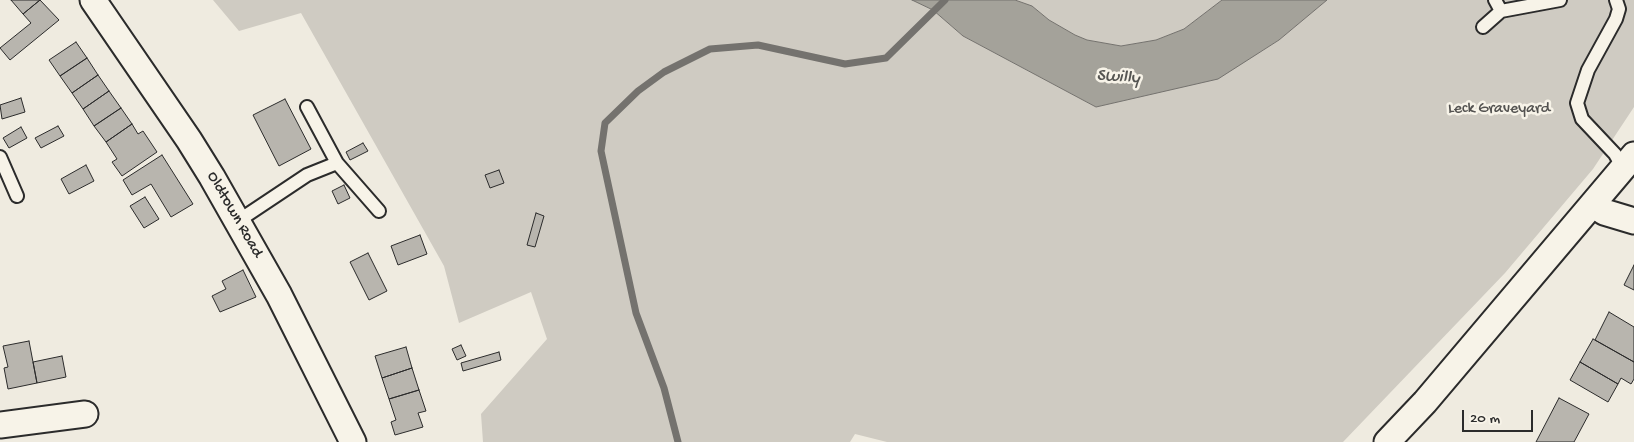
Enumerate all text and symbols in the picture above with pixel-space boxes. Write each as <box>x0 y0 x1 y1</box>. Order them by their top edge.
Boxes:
water label: Swilly <box>1096 66 1140 90</box>
park label: Leck Graveyard <box>1448 100 1550 120</box>
street label: Oldtown Road <box>202 169 266 261</box>
scale bar <box>1464 400 1535 432</box>
text: 20 m <box>1470 410 1500 428</box>

